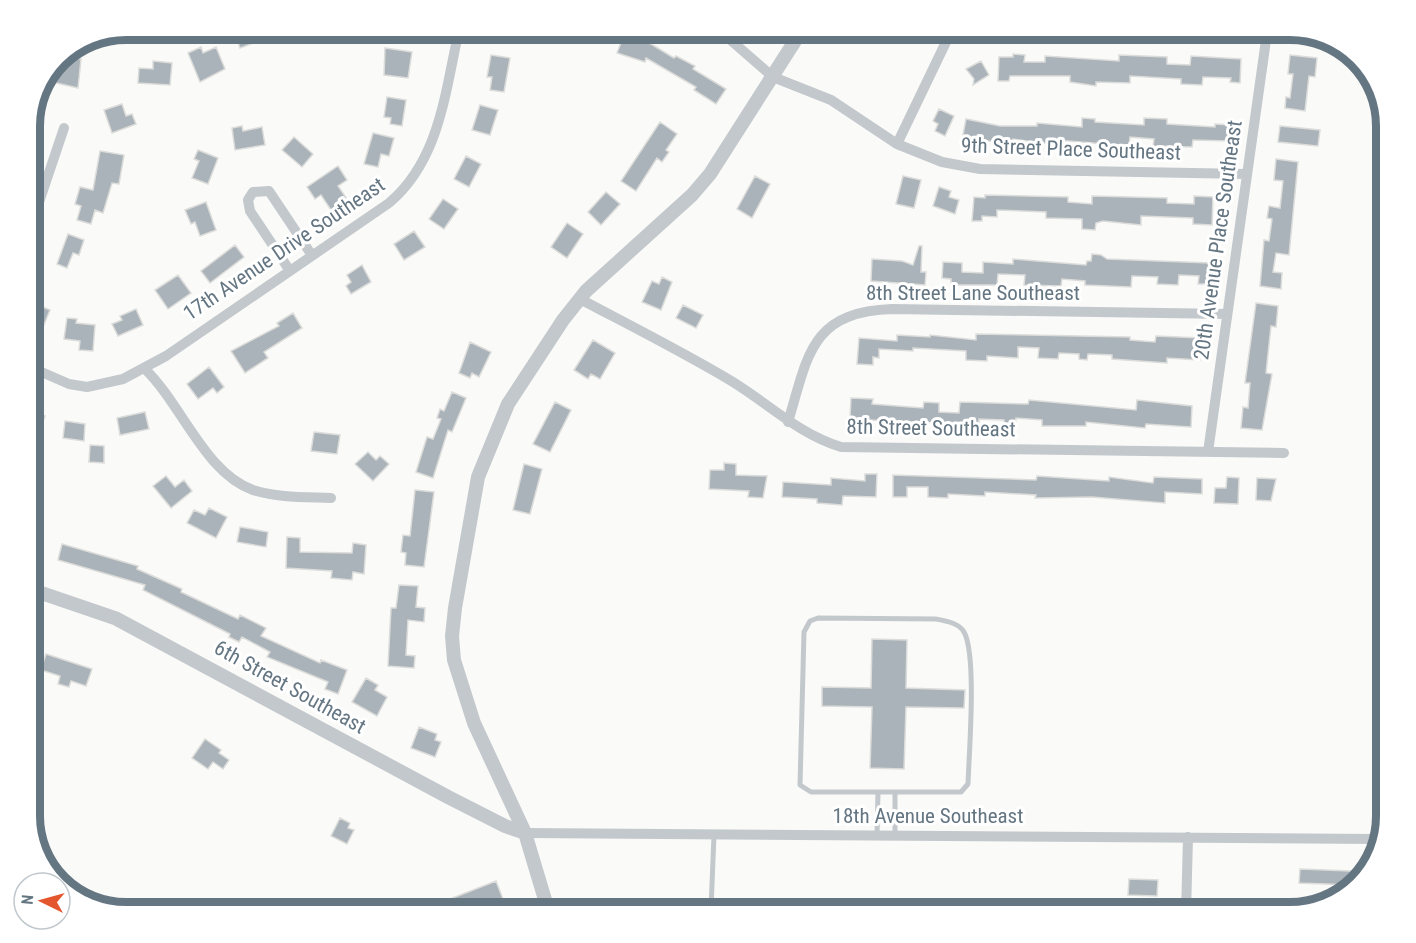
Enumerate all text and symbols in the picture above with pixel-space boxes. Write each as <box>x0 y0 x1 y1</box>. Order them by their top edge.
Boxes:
street label: 20th Avenue Place Southeast <box>1189 119 1247 361</box>
street label: 9th Street Place Southeast <box>961 133 1181 165</box>
street label: 17th Avenue Drive Southeast <box>179 173 389 325</box>
street label: 8th Street Lane Southeast <box>866 281 1080 305</box>
street label: 8th Street Southeast <box>846 415 1016 441</box>
street label: 6th Street Southeast <box>210 635 370 739</box>
street label: 18th Avenue Southeast <box>833 804 1023 828</box>
north arrow <box>12 871 72 931</box>
text: N <box>18 894 37 905</box>

